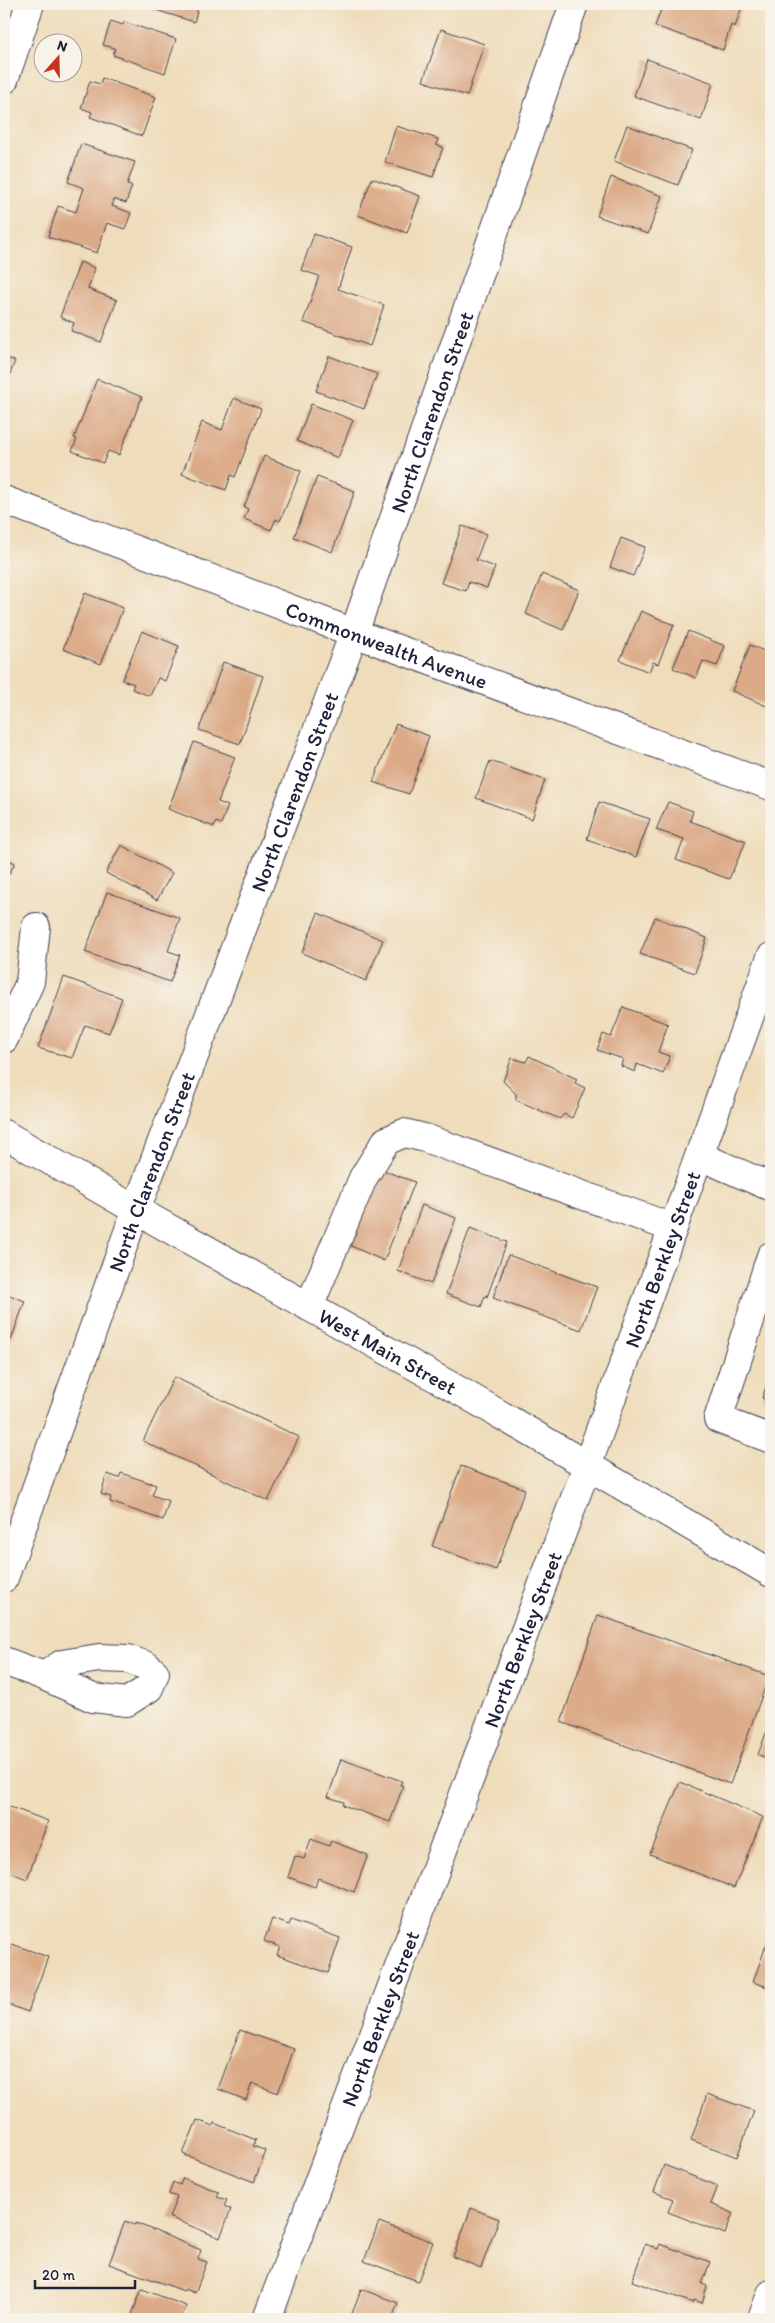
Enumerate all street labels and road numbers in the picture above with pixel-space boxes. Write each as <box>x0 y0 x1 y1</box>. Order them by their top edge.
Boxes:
street label: North Clarendon Street <box>385 308 478 516</box>
street label: Commonwealth Avenue <box>282 596 491 693</box>
street label: North Clarendon Street <box>245 688 343 895</box>
street label: North Clarendon Street <box>102 1068 200 1275</box>
street label: North Berkley Street <box>618 1167 705 1351</box>
street label: West Main Street <box>315 1302 461 1399</box>
street label: North Berkley Street <box>478 1548 566 1731</box>
street label: North Berkley Street <box>335 1927 424 2110</box>

